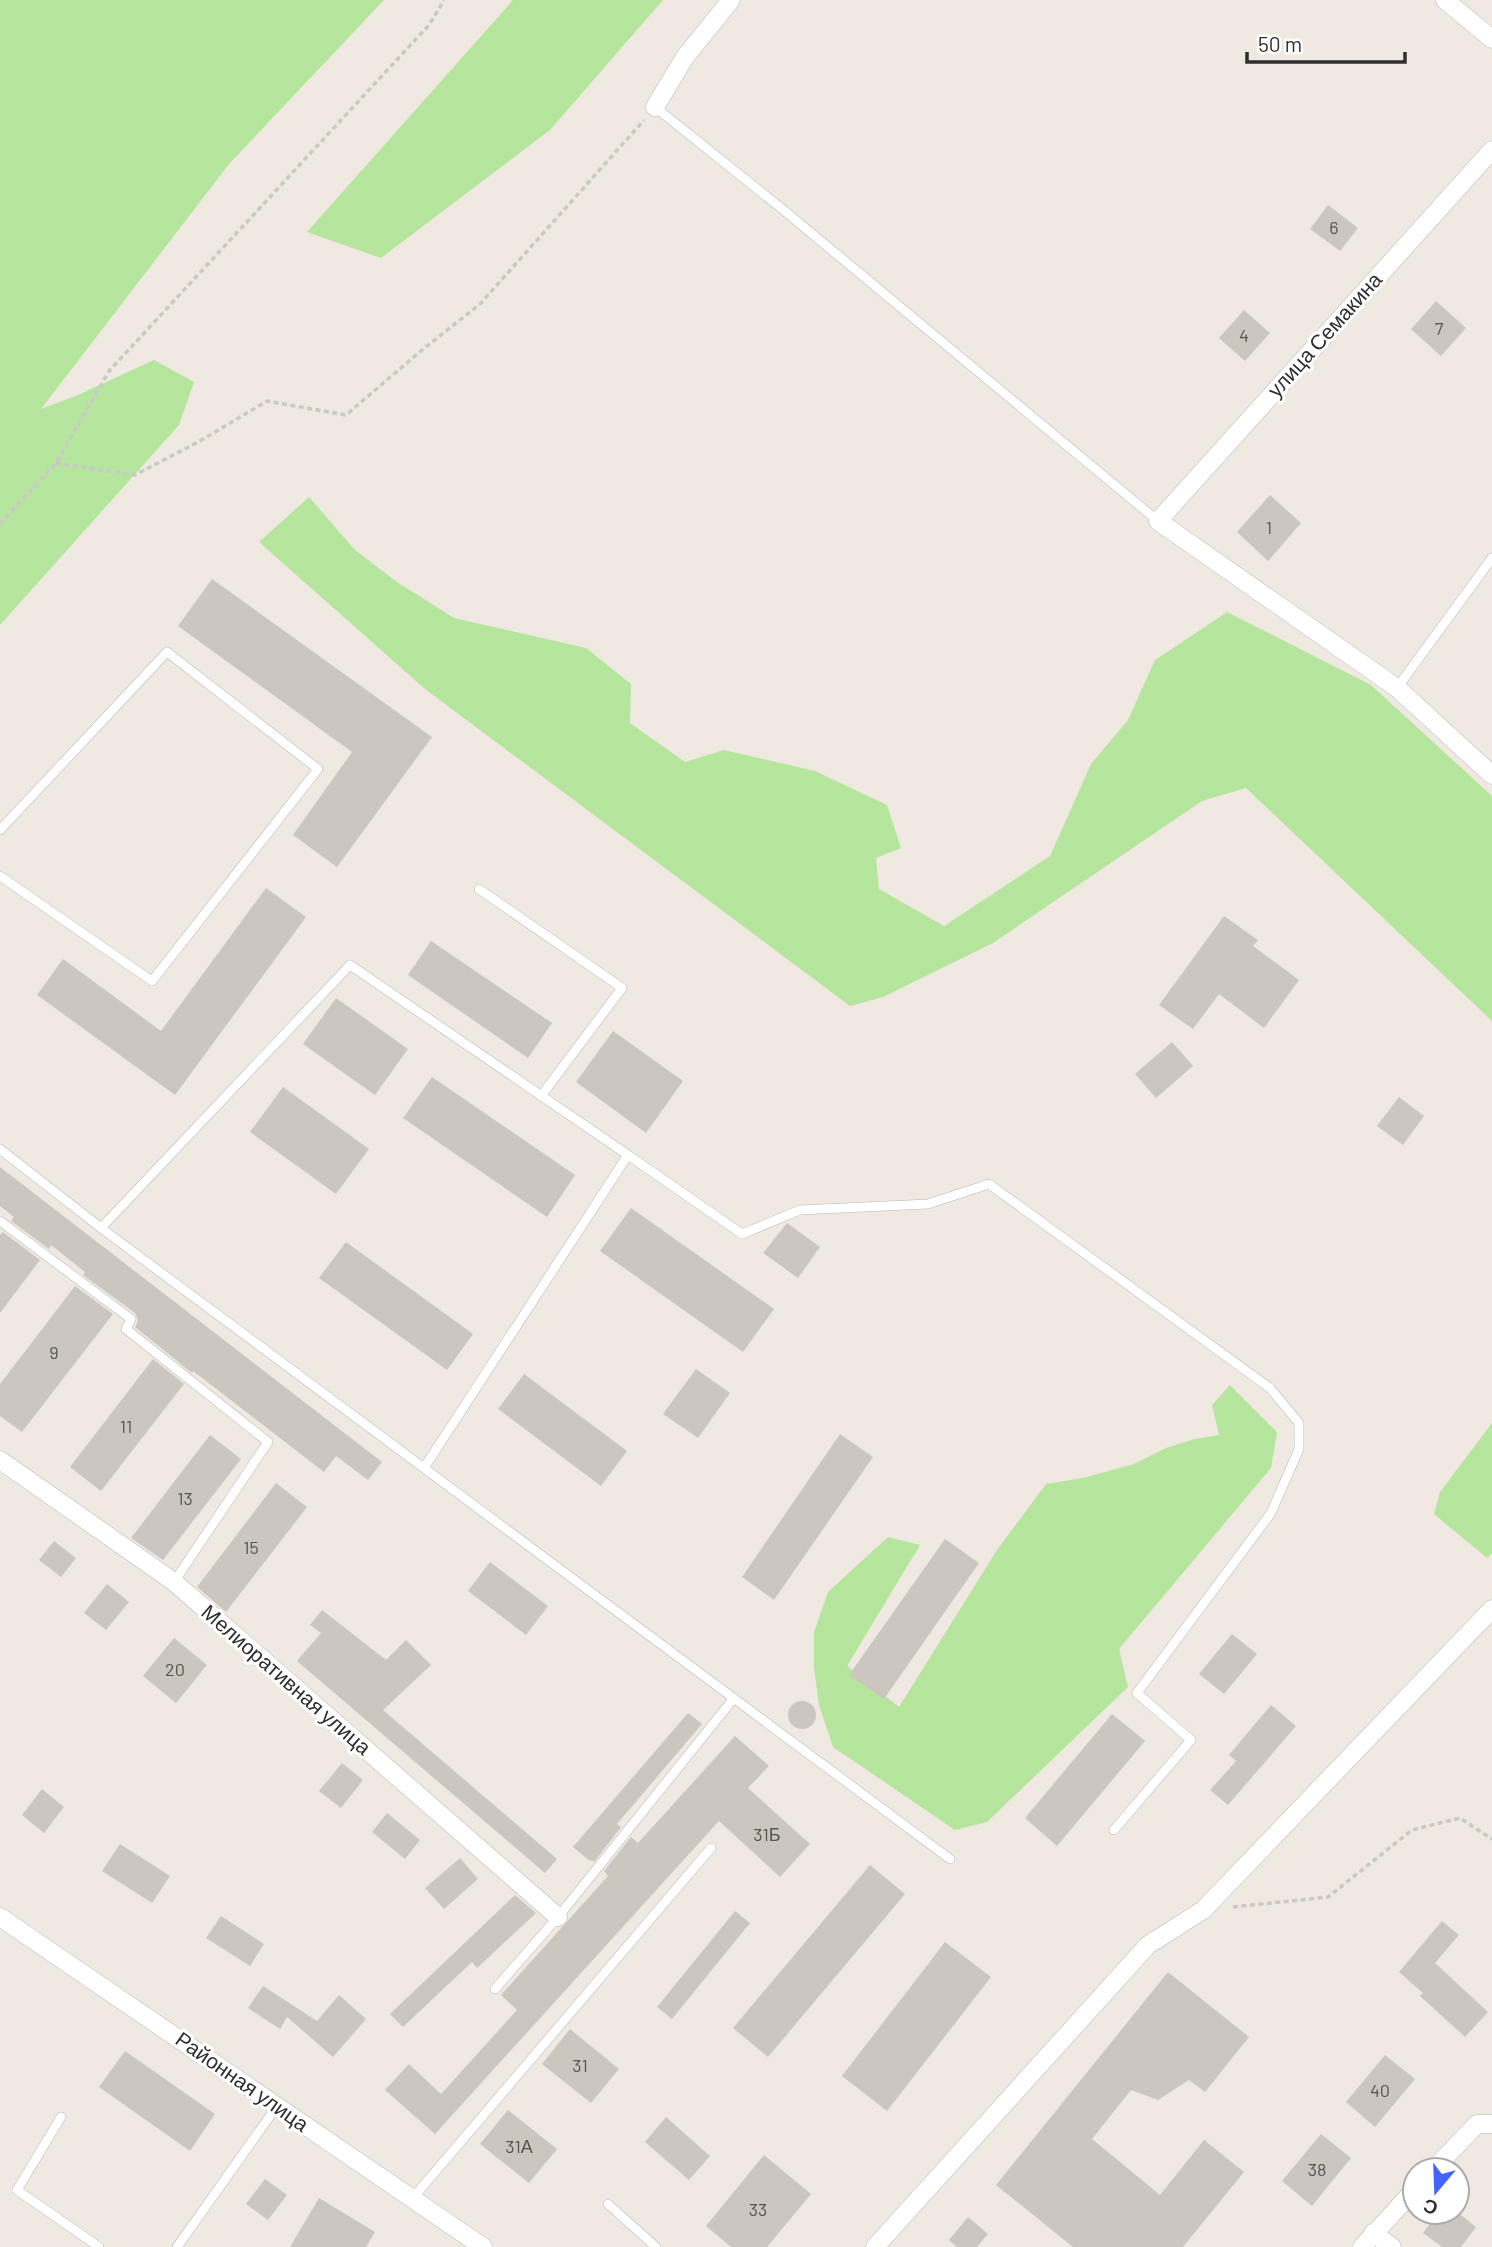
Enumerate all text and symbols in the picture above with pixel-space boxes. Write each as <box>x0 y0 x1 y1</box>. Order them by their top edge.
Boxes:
scale bar <box>1247 21 1404 65</box>
text: 50 m <box>1258 31 1302 56</box>
house number: 6 <box>1329 216 1339 238</box>
street label: улица Семакина <box>1261 266 1387 401</box>
house number: 7 <box>1435 317 1444 339</box>
house number: 4 <box>1239 324 1249 346</box>
house number: 1 <box>1266 516 1272 538</box>
house number: 9 <box>49 1341 59 1363</box>
house number: 11 <box>120 1415 132 1437</box>
house number: 13 <box>177 1487 193 1509</box>
house number: 15 <box>243 1536 259 1558</box>
street label: Мелиоративная улица <box>197 1598 377 1759</box>
house number: 20 <box>165 1658 185 1680</box>
house number: 31Б <box>753 1823 781 1845</box>
street label: Районная улица <box>172 2026 314 2136</box>
house number: 31 <box>572 2054 588 2076</box>
house number: 40 <box>1370 2079 1390 2101</box>
house number: 31А <box>505 2135 533 2157</box>
north arrow <box>1401 2156 1471 2226</box>
house number: 38 <box>1308 2158 1326 2180</box>
text: С <box>1420 2194 1441 2221</box>
house number: 33 <box>749 2198 767 2220</box>

